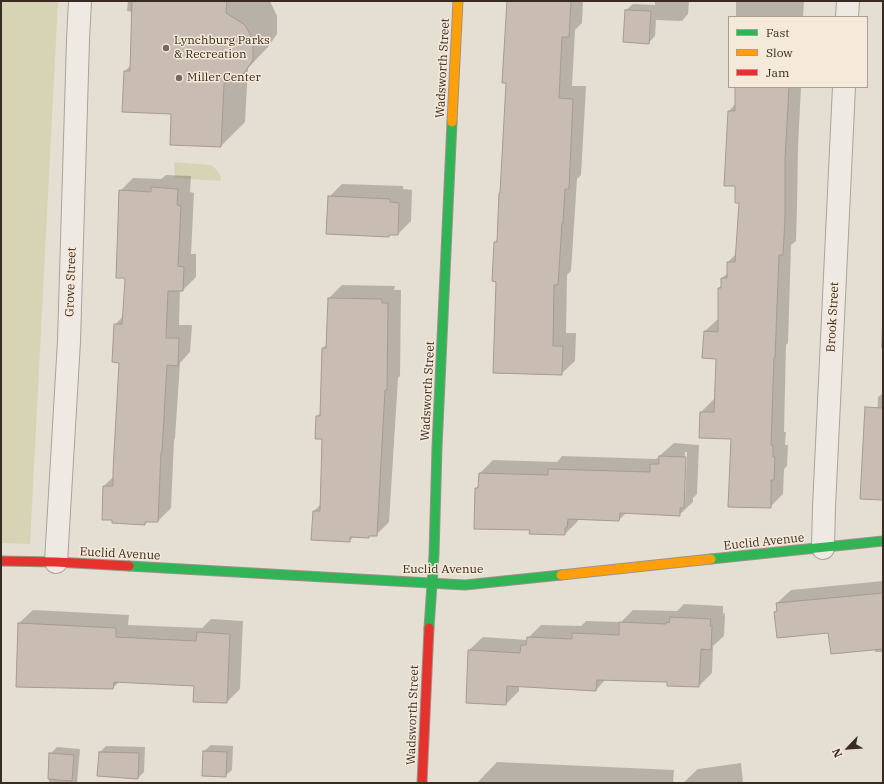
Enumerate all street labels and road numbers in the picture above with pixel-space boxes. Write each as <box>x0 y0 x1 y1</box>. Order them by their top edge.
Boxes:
street label: Wadsworth Street <box>433 18 453 118</box>
street label: Grove Street <box>63 247 79 317</box>
street label: Brook Street <box>824 281 842 353</box>
street label: Wadsworth Street <box>418 341 438 441</box>
street label: Euclid Avenue <box>723 531 805 553</box>
street label: Euclid Avenue <box>79 545 161 563</box>
street label: Euclid Avenue <box>403 563 483 577</box>
street label: Wadsworth Street <box>404 665 422 765</box>

